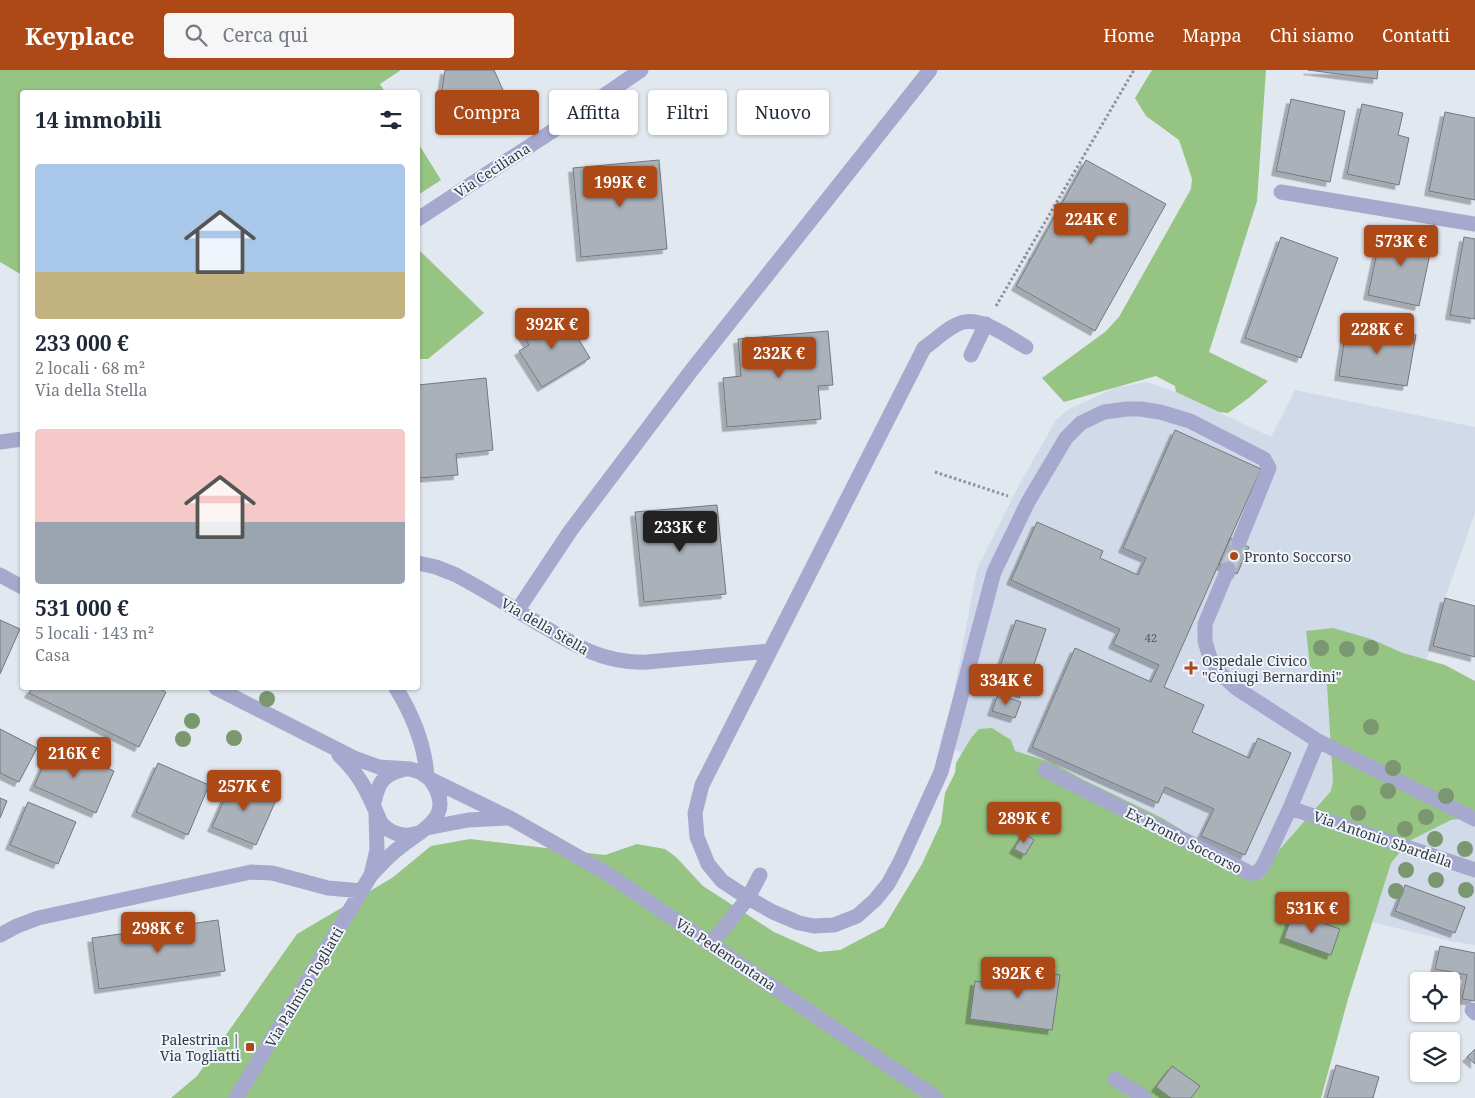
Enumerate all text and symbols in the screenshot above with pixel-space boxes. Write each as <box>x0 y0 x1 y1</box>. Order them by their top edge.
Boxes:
search box <box>164 13 514 58</box>
text: Keyplace <box>25 19 134 52</box>
icon: search <box>182 21 210 49</box>
text: Cerca qui <box>222 22 308 48</box>
text: Home <box>1103 23 1154 47</box>
text: Mappa <box>1182 23 1242 47</box>
text: Chi siamo <box>1270 23 1354 47</box>
text: Contatti <box>1382 23 1450 47</box>
chip: Compra <box>435 90 539 135</box>
chip: Affitta <box>549 90 638 135</box>
chip: Filtri <box>648 90 727 135</box>
chip: Nuovo <box>737 90 829 135</box>
text: 14 immobili <box>35 106 162 134</box>
icon: filters <box>377 106 405 134</box>
street label: Via Ceciliana <box>451 138 534 202</box>
pin: 199K € <box>579 166 661 208</box>
text: 199K € <box>594 171 646 193</box>
icon: home <box>175 197 265 287</box>
pin: 224K € <box>1050 202 1132 245</box>
text: 224K € <box>1065 208 1117 230</box>
pin: 573K € <box>1360 224 1442 267</box>
text: 573K € <box>1375 230 1427 252</box>
pin: 392K € <box>511 308 593 350</box>
pin: 228K € <box>1336 312 1418 355</box>
text: 392K € <box>526 313 578 335</box>
text: 228K € <box>1351 318 1403 340</box>
text: 233 000 € <box>35 329 129 357</box>
pin: 232K € <box>738 336 820 379</box>
text: 232K € <box>753 342 805 364</box>
text: 2 locali · 68 m² <box>35 357 145 379</box>
text: Via della Stella <box>35 379 147 401</box>
icon: home <box>175 462 265 552</box>
pin: 233K € <box>639 510 721 553</box>
text: 233K € <box>654 516 706 538</box>
place label: Pronto Soccorso <box>1244 547 1351 566</box>
marker: Pronto Soccorso <box>1228 550 1240 562</box>
street label: Via della Stella <box>498 593 592 659</box>
text: 531 000 € <box>35 594 129 622</box>
text: 5 locali · 143 m² <box>35 622 154 644</box>
house number: 42 <box>1145 630 1157 645</box>
text: Casa <box>35 644 70 666</box>
place label: Ospedale Civico "Coniugi Bernardini" <box>1202 651 1341 686</box>
marker: Ospedale Civico "Coniugi Bernardini" <box>1184 661 1198 675</box>
pin: 334K € <box>965 664 1047 706</box>
text: 334K € <box>980 669 1032 691</box>
pin: 216K € <box>33 736 115 779</box>
text: 216K € <box>48 742 100 764</box>
pin: 257K € <box>203 770 285 812</box>
text: 257K € <box>218 775 270 797</box>
pin: 289K € <box>983 802 1065 844</box>
street label: Ex Pronto Soccorso <box>1123 803 1245 877</box>
street label: Via Antonio Sbardella <box>1311 806 1455 872</box>
text: 289K € <box>998 807 1050 829</box>
pin: 531K € <box>1271 892 1353 934</box>
text: 531K € <box>1286 897 1338 919</box>
pin: 298K € <box>117 912 199 954</box>
street label: Via Pedemontana <box>672 913 780 995</box>
text: 298K € <box>132 917 184 939</box>
street label: Via Palmiro Togliatti <box>261 923 348 1050</box>
pin: 392K € <box>977 956 1059 999</box>
text: 392K € <box>992 962 1044 984</box>
map controls <box>1410 972 1460 1082</box>
button: locate <box>1410 972 1460 1022</box>
place label: Palestrina | Via Togliatti <box>160 1030 241 1065</box>
button: layers <box>1410 1032 1460 1082</box>
marker: Palestrina | Via Togliatti <box>244 1041 256 1053</box>

